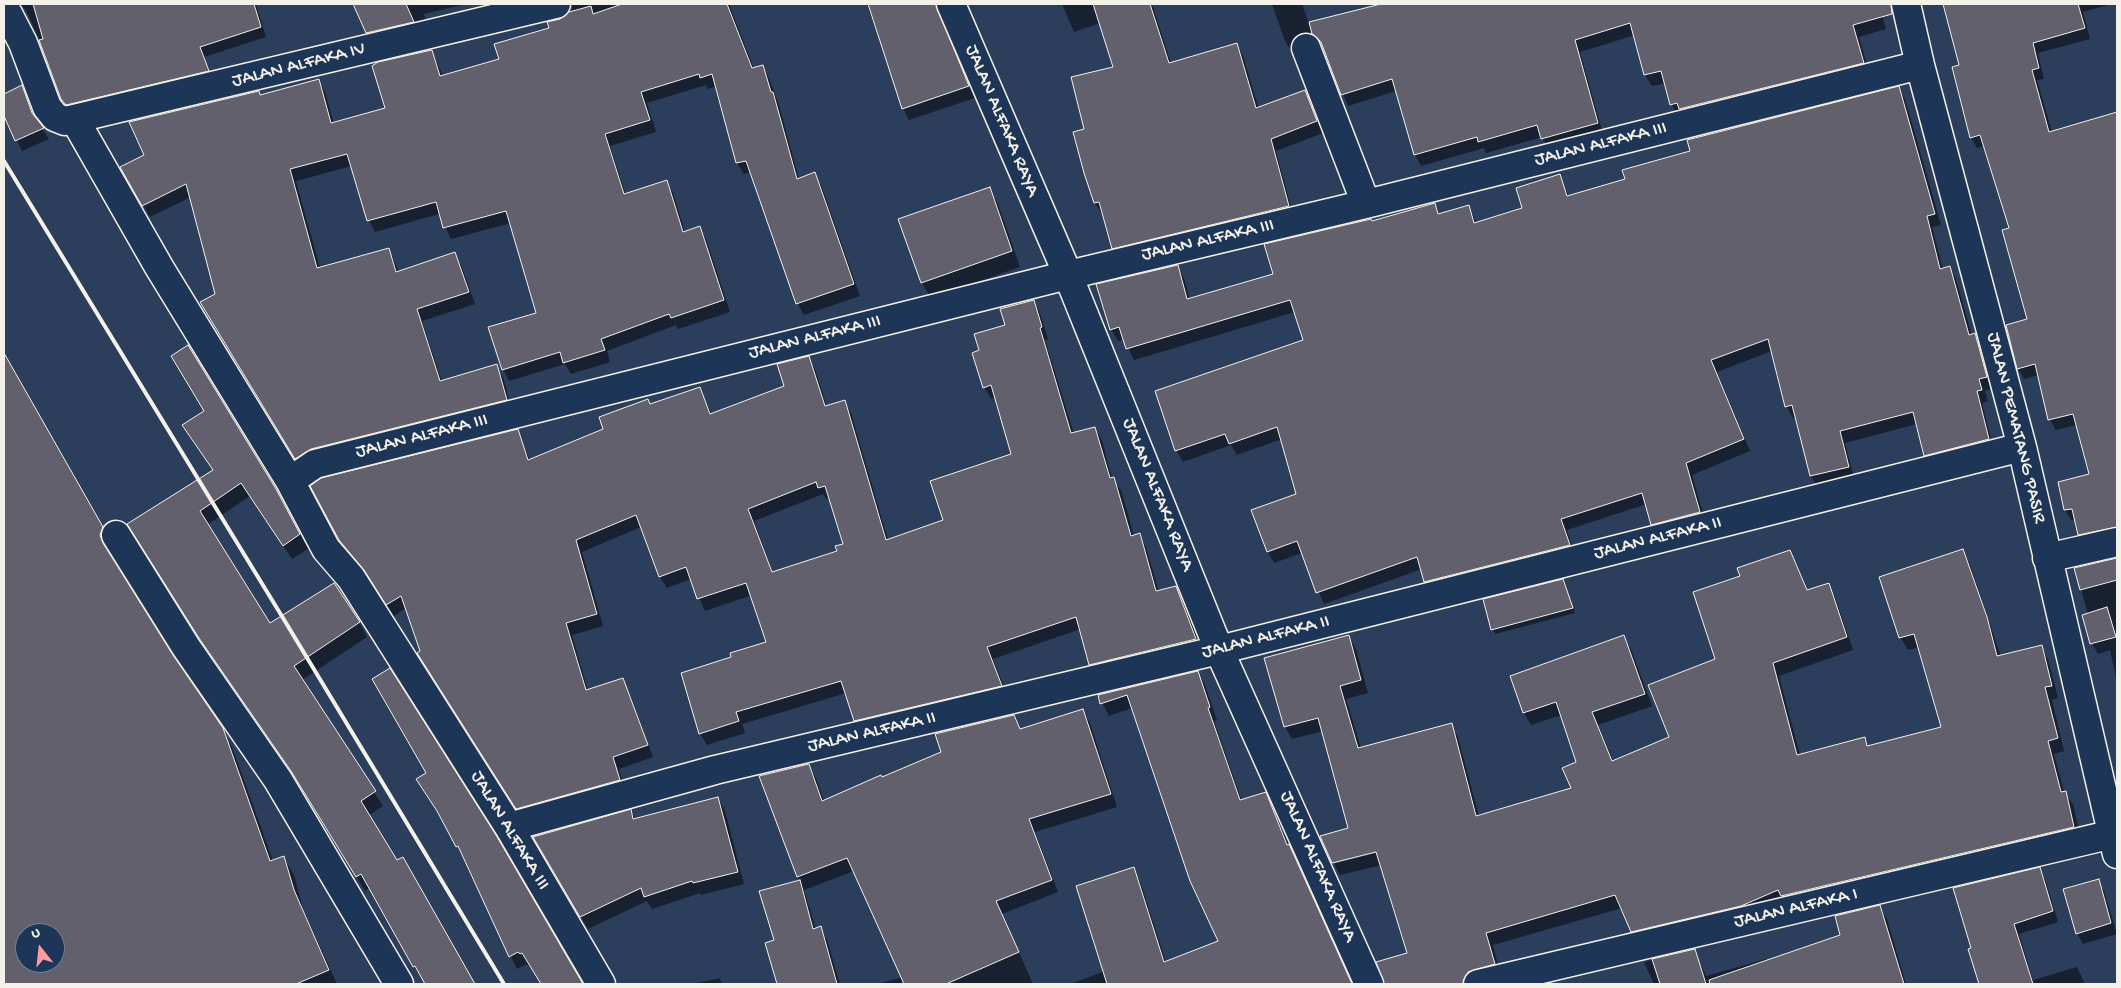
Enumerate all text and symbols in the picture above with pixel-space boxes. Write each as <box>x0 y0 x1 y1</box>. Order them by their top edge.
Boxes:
street label: JALAN ALFAKA IV <box>230 38 368 94</box>
street label: JALAN ALFAKA RAYA <box>959 42 1043 200</box>
street label: JALAN ALFAKA III <box>1533 118 1669 172</box>
street label: JALAN ALFAKA III <box>1140 215 1276 267</box>
street label: JALAN ALFAKA III <box>747 311 883 365</box>
street label: JALAN PEMATANG PASIR <box>1980 330 2050 526</box>
street label: JALAN ALFAKA III <box>354 410 490 464</box>
street label: JALAN ALFAKA RAYA <box>1116 415 1198 575</box>
street label: JALAN ALFAKA II <box>1592 512 1724 566</box>
street label: JALAN ALFAKA II <box>1200 611 1332 665</box>
street label: JALAN ALFAKA II <box>806 707 938 759</box>
street label: JALAN ALFAKA III <box>464 767 554 895</box>
street label: JALAN ALFAKA RAYA <box>1273 788 1361 946</box>
street label: JALAN ALFAKA I <box>1732 884 1860 934</box>
north arrow <box>15 923 65 973</box>
text: U <box>30 925 42 943</box>

